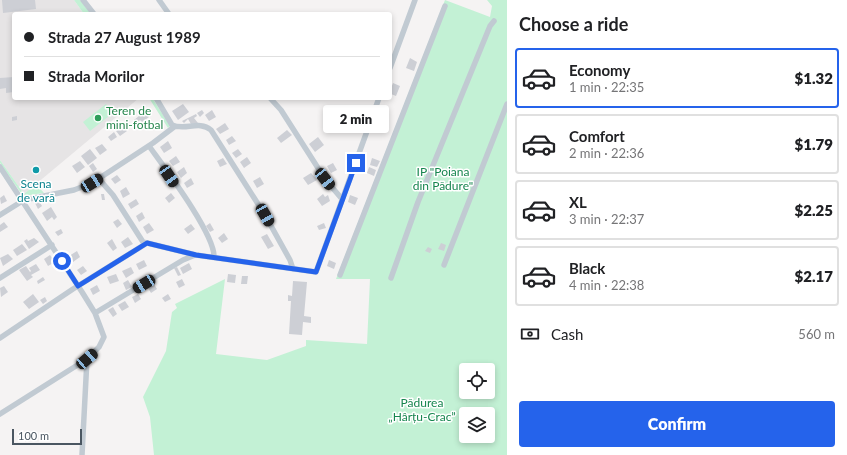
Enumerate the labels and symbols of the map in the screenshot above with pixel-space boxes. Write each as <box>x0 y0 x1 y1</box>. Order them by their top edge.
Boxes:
place label: Teren de mini-fotbal <box>106 103 163 132</box>
callout: 2 min <box>323 105 389 133</box>
marker: Teren de mini-fotbal <box>93 113 103 123</box>
route end <box>347 154 365 172</box>
car <box>157 163 181 189</box>
park label: IP "Poiana din Pădure" <box>413 164 473 193</box>
marker: Scena de vară <box>31 165 41 175</box>
car <box>313 166 337 192</box>
car <box>79 172 105 194</box>
place label: Scena de vară <box>17 176 55 205</box>
car <box>254 202 276 228</box>
route start <box>53 252 71 270</box>
car <box>131 273 157 295</box>
car <box>74 347 100 371</box>
park label: Pădurea „Hârțu-Crac” <box>388 395 456 424</box>
scale bar <box>12 427 82 446</box>

